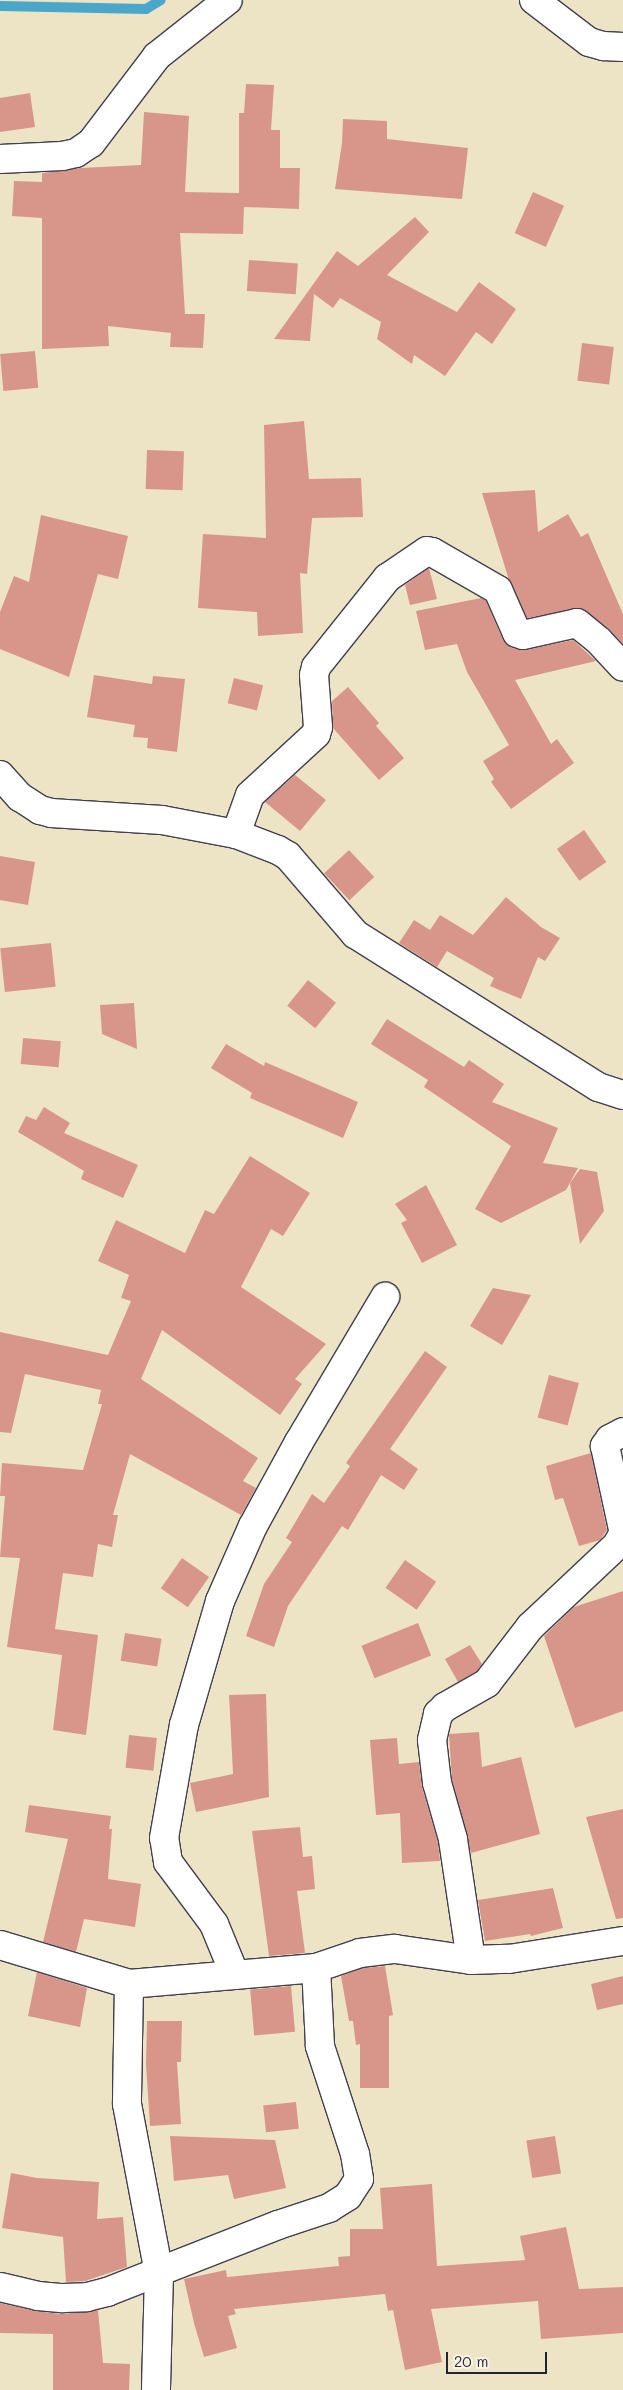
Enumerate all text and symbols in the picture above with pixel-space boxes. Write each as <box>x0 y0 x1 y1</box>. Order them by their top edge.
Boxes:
scale bar <box>448 2342 549 2374</box>
text: 20 m <box>454 2351 488 2371</box>

